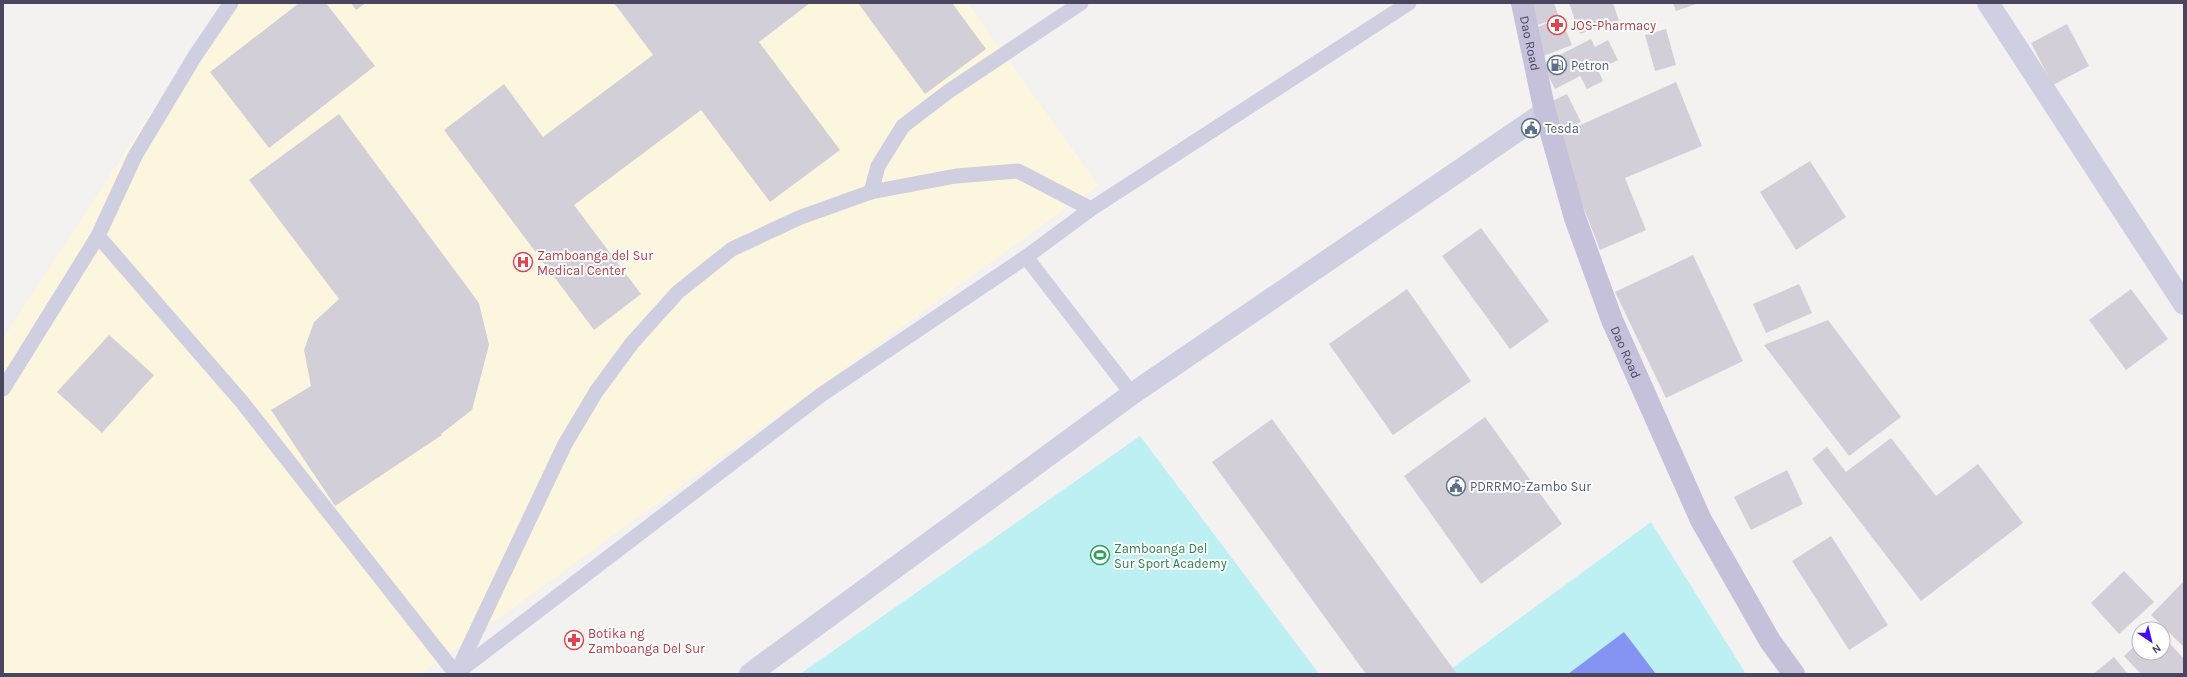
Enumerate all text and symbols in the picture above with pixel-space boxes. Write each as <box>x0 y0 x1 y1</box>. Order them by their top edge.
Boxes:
street label: Dao Road <box>1517 14 1543 72</box>
pharmacy icon: JOS-Pharmacy <box>1546 14 1568 36</box>
place label: JOS-Pharmacy <box>1571 18 1656 33</box>
fuel station icon: Petron <box>1546 54 1568 76</box>
place label: Petron <box>1571 58 1609 73</box>
public building icon: Tesda <box>1520 117 1542 139</box>
place label: Tesda <box>1545 121 1579 136</box>
place label: Zamboanga del Sur Medical Center <box>537 248 653 278</box>
hospital icon: Zamboanga del Sur Medical Center <box>512 251 534 273</box>
street label: Dao Road <box>1608 324 1644 381</box>
public building icon: PDRRMO-Zambo Sur <box>1445 475 1467 497</box>
place label: PDRRMO-Zambo Sur <box>1470 479 1591 494</box>
place label: Zamboanga Del Sur Sport Academy <box>1114 541 1227 571</box>
sports icon: Zamboanga Del Sur Sport Academy <box>1089 544 1111 566</box>
north arrow <box>2131 621 2171 661</box>
place label: Botika ng Zamboanga Del Sur <box>588 626 705 656</box>
pharmacy icon: Botika ng Zamboanga Del Sur <box>563 629 585 651</box>
text: N <box>2149 641 2163 656</box>

